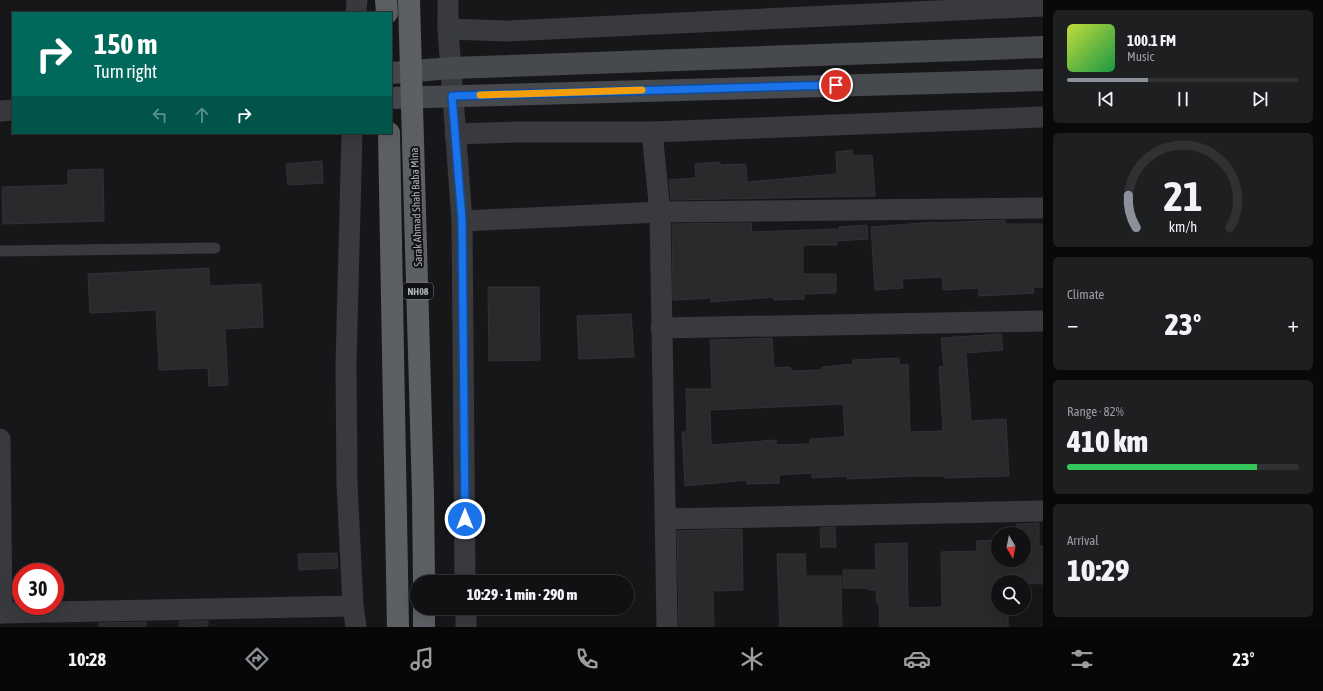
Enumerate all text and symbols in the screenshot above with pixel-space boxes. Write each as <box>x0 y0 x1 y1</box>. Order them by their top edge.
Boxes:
icon: right <box>28 28 80 80</box>
text: 150 m <box>94 28 157 60</box>
text: 100.1 FM <box>1127 32 1176 49</box>
text: Music <box>1127 49 1154 64</box>
text: Turn right <box>94 61 157 82</box>
pin <box>819 68 853 102</box>
icon: arrive <box>825 74 847 96</box>
icon: previous <box>1095 88 1117 110</box>
icon: pause <box>1172 88 1194 110</box>
icon: next <box>1249 88 1271 110</box>
icon: left <box>149 104 171 126</box>
icon: ahead <box>191 104 213 126</box>
icon: right <box>233 104 255 126</box>
street label: Sarak Ahmad Shah Baba Mina <box>408 147 424 267</box>
text: 21 <box>1163 172 1203 220</box>
text: km/h <box>1169 219 1197 235</box>
road number: NH08 <box>403 283 433 299</box>
text: Climate <box>1067 287 1104 302</box>
text: 23° <box>1165 307 1201 341</box>
text: − <box>1067 311 1078 337</box>
text: + <box>1288 311 1299 337</box>
text: Range · 82% <box>1067 404 1124 419</box>
text: 410 km <box>1067 424 1148 458</box>
position arrow <box>444 498 486 540</box>
north arrow <box>991 527 1031 567</box>
map controls <box>991 527 1031 615</box>
text: Arrival <box>1067 533 1099 548</box>
text: 10:29 <box>1067 553 1129 587</box>
speed limit sign: 30 <box>12 563 64 615</box>
button: search <box>991 575 1031 615</box>
text: 10:29 · 1 min · 290 m <box>467 586 577 603</box>
icon: directions <box>243 645 271 673</box>
icon: music <box>408 645 436 673</box>
icon: phone <box>573 645 601 673</box>
icon: climate <box>738 645 766 673</box>
icon: car <box>903 645 931 673</box>
icon: filters <box>1068 645 1096 673</box>
text: 10:28 <box>68 649 106 670</box>
text: 23° <box>1233 649 1254 670</box>

